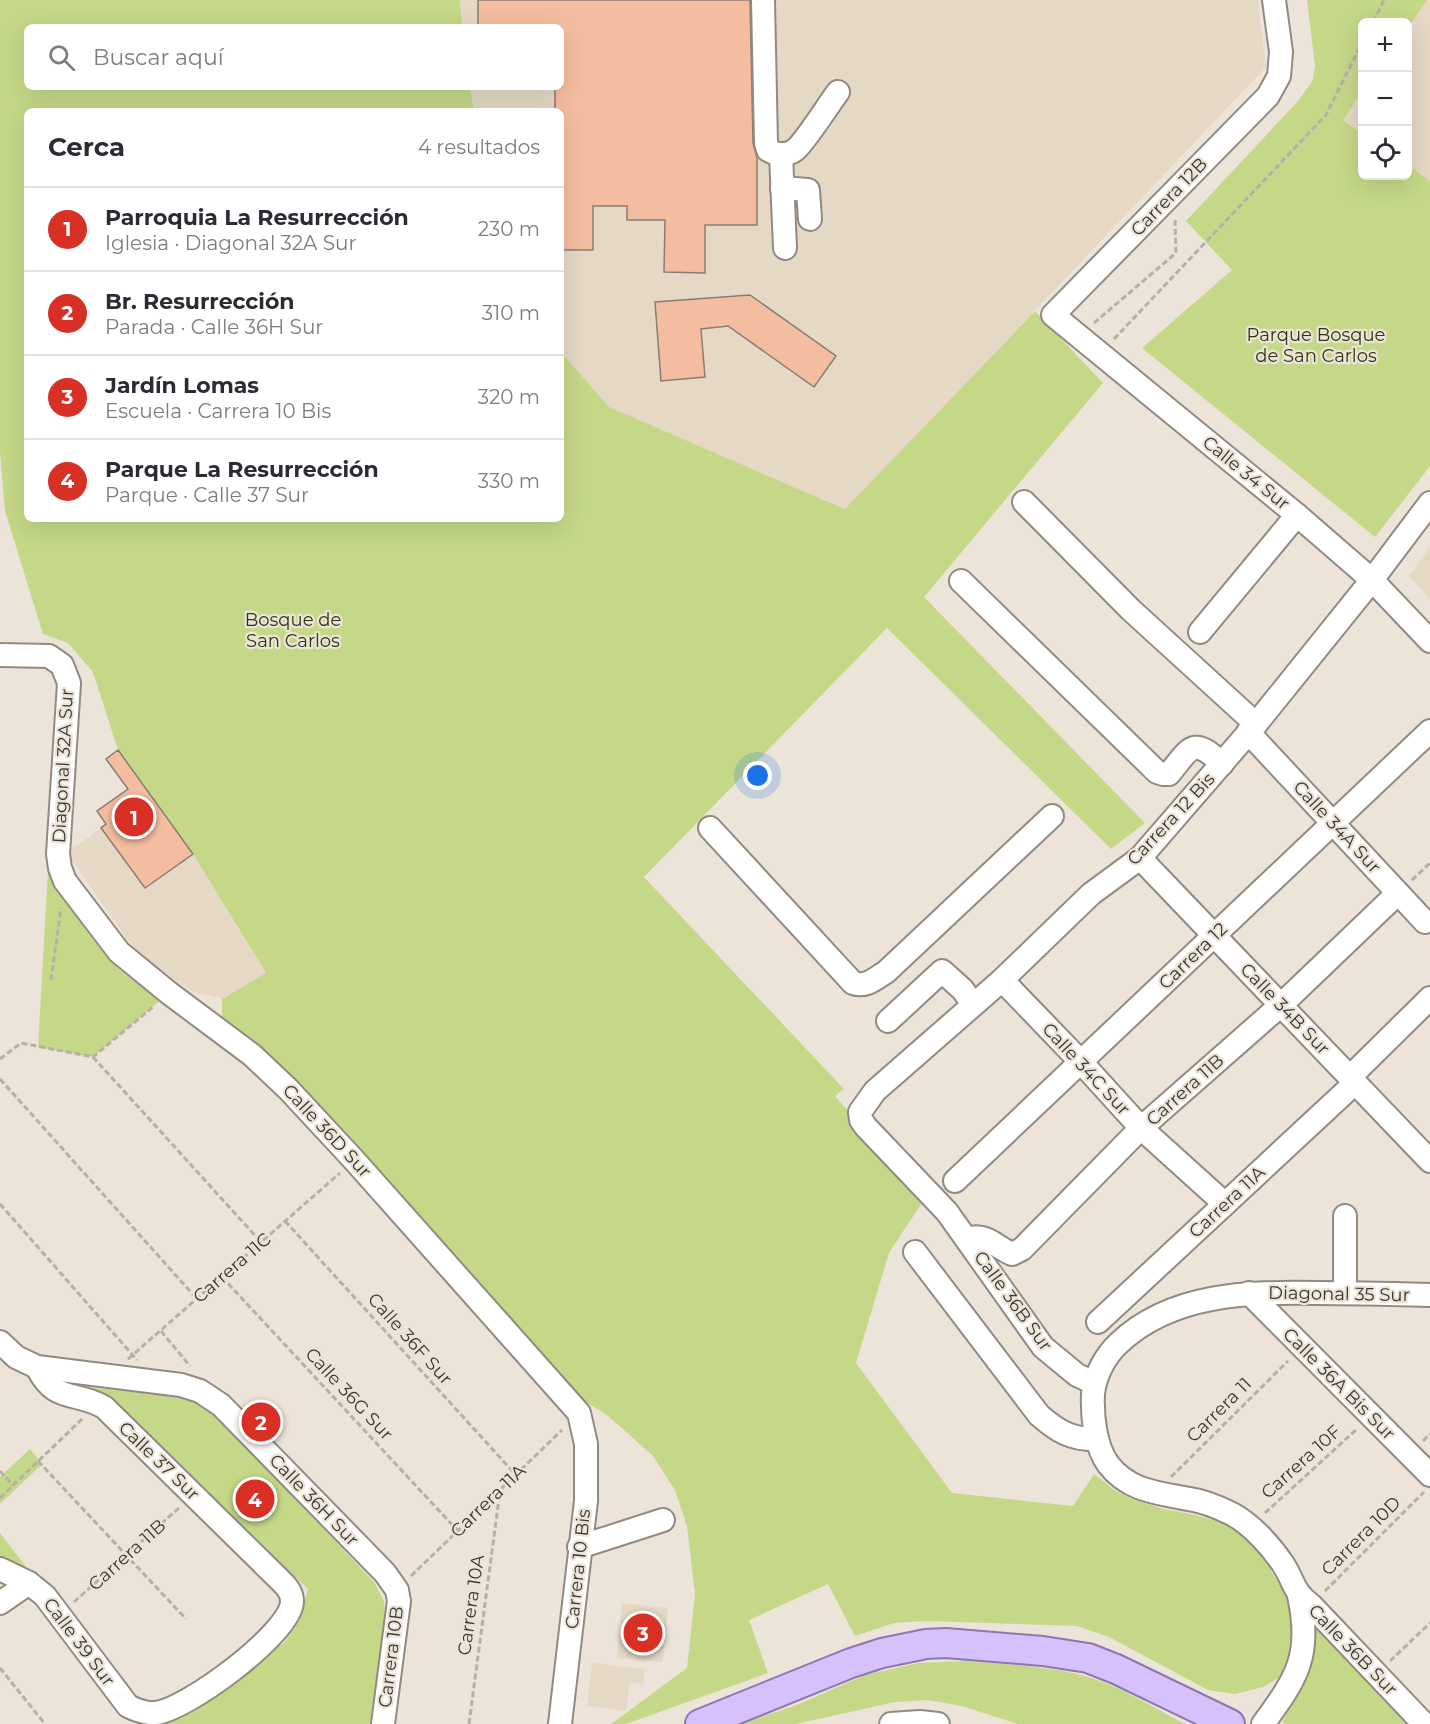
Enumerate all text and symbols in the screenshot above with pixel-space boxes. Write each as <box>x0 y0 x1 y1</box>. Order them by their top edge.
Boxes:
map controls <box>1358 18 1412 180</box>
button: + <box>1358 18 1412 72</box>
search box <box>24 24 564 90</box>
icon: search <box>45 41 78 74</box>
text: Buscar aquí <box>93 44 224 71</box>
button: − <box>1358 72 1412 126</box>
button: locate <box>1358 126 1412 180</box>
text: Cerca <box>48 131 125 163</box>
text: 4 resultados <box>418 135 540 159</box>
street label: Carrera 12B <box>1126 153 1212 241</box>
text: Parroquia La Resurrección <box>105 204 409 231</box>
text: 1 <box>64 217 71 241</box>
text: 230 m <box>478 217 540 241</box>
text: Iglesia · Diagonal 32A Sur <box>105 231 356 255</box>
text: Br. Resurrección <box>105 288 295 315</box>
text: 2 <box>62 301 73 325</box>
text: 310 m <box>482 301 540 325</box>
text: Parada · Calle 36H Sur <box>105 315 323 339</box>
park label: Parque Bosque de San Carlos <box>1247 324 1386 367</box>
text: Jardín Lomas <box>105 372 259 399</box>
text: 3 <box>62 385 73 409</box>
text: 320 m <box>478 385 540 409</box>
text: Escuela · Carrera 10 Bis <box>105 399 331 423</box>
street label: Calle 34 Sur <box>1198 431 1294 515</box>
text: Parque La Resurrección <box>105 456 379 483</box>
text: 4 <box>61 469 74 493</box>
text: 330 m <box>478 469 540 493</box>
text: Parque · Calle 37 Sur <box>105 483 309 507</box>
park label: Bosque de San Carlos <box>245 609 341 652</box>
street label: Diagonal 32A Sur <box>48 688 78 844</box>
your location <box>743 761 772 790</box>
street label: Carrera 12 Bis <box>1122 768 1220 870</box>
street label: Calle 34A Sur <box>1289 776 1385 878</box>
pin: 1 <box>114 794 154 840</box>
street label: Carrera 12 <box>1154 918 1232 994</box>
street label: Calle 34B Sur <box>1236 958 1334 1060</box>
street label: Calle 34C Sur <box>1038 1018 1134 1120</box>
street label: Carrera 11B <box>1142 1050 1228 1130</box>
street label: Calle 36D Sur <box>278 1080 376 1182</box>
street label: Carrera 11A <box>1184 1161 1270 1243</box>
street label: Carrera 11C <box>189 1228 276 1308</box>
street label: Calle 36B Sur <box>969 1247 1057 1355</box>
street label: Diagonal 35 Sur <box>1268 1282 1410 1306</box>
street label: Calle 36F Sur <box>363 1288 457 1390</box>
street label: Calle 36A Bis Sur <box>1278 1323 1400 1445</box>
street label: Calle 36G Sur <box>300 1343 398 1445</box>
street label: Carrera 11 <box>1182 1373 1256 1447</box>
pin: 2 <box>242 1400 280 1444</box>
street label: Calle 37 Sur <box>114 1417 204 1505</box>
street label: Carrera 10F <box>1257 1420 1345 1504</box>
street label: Calle 36H Sur <box>265 1449 363 1551</box>
street label: Carrera 11A <box>446 1460 530 1542</box>
pin: 4 <box>236 1476 274 1522</box>
street label: Carrera 10D <box>1317 1492 1405 1580</box>
street label: Carrera 10 Bis <box>561 1508 595 1630</box>
street label: Carrera 11B <box>84 1515 170 1595</box>
street label: Carrera 10A <box>453 1553 489 1657</box>
street label: Calle 39 Sur <box>39 1594 119 1690</box>
street label: Calle 36B Sur <box>1304 1600 1402 1700</box>
street label: Carrera 10B <box>374 1605 408 1709</box>
pin: 3 <box>624 1610 662 1656</box>

